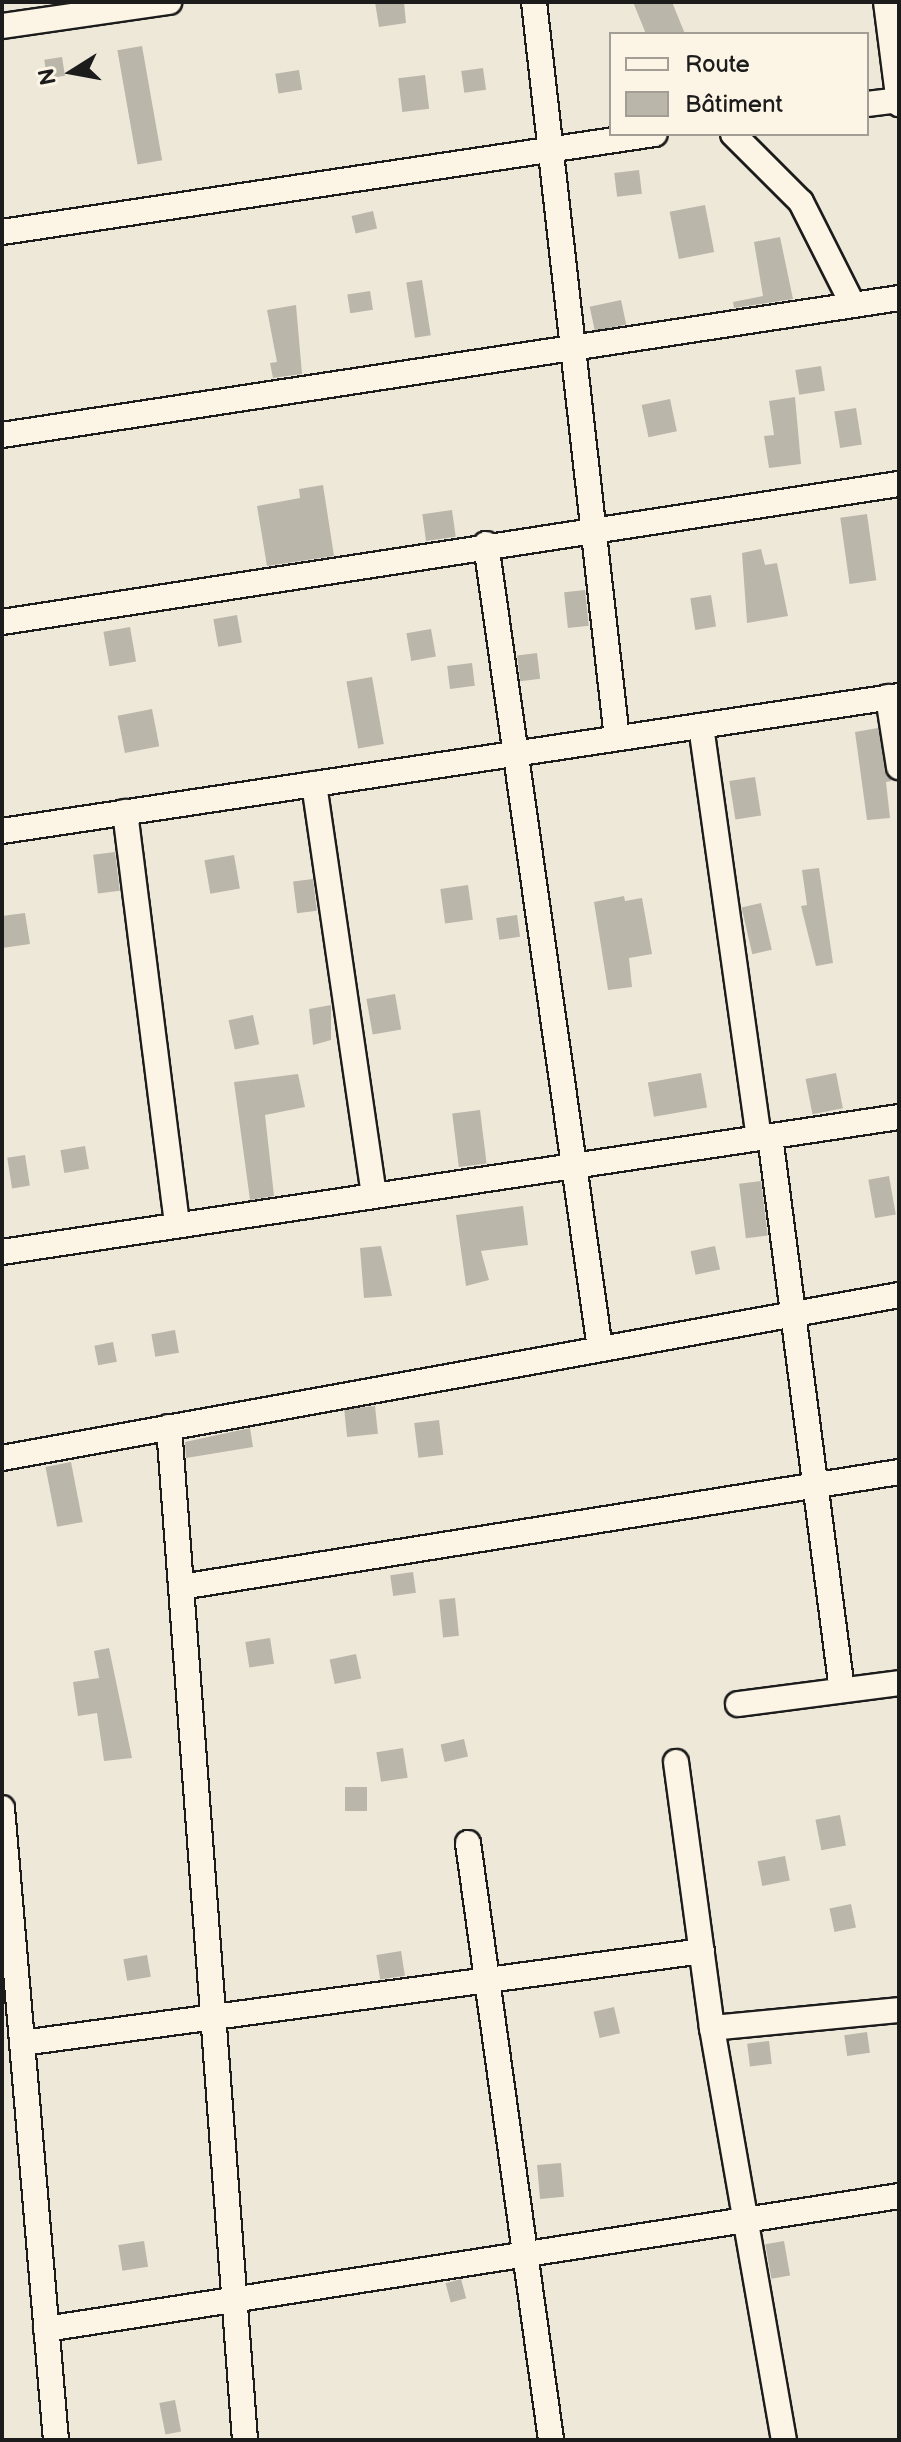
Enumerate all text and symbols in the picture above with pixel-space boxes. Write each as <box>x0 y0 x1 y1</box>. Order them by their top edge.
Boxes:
north arrow <box>32 32 112 112</box>
legend <box>609 32 869 136</box>
text: Route <box>685 50 750 79</box>
text: N <box>33 66 63 87</box>
text: Bâtiment <box>685 90 783 119</box>

